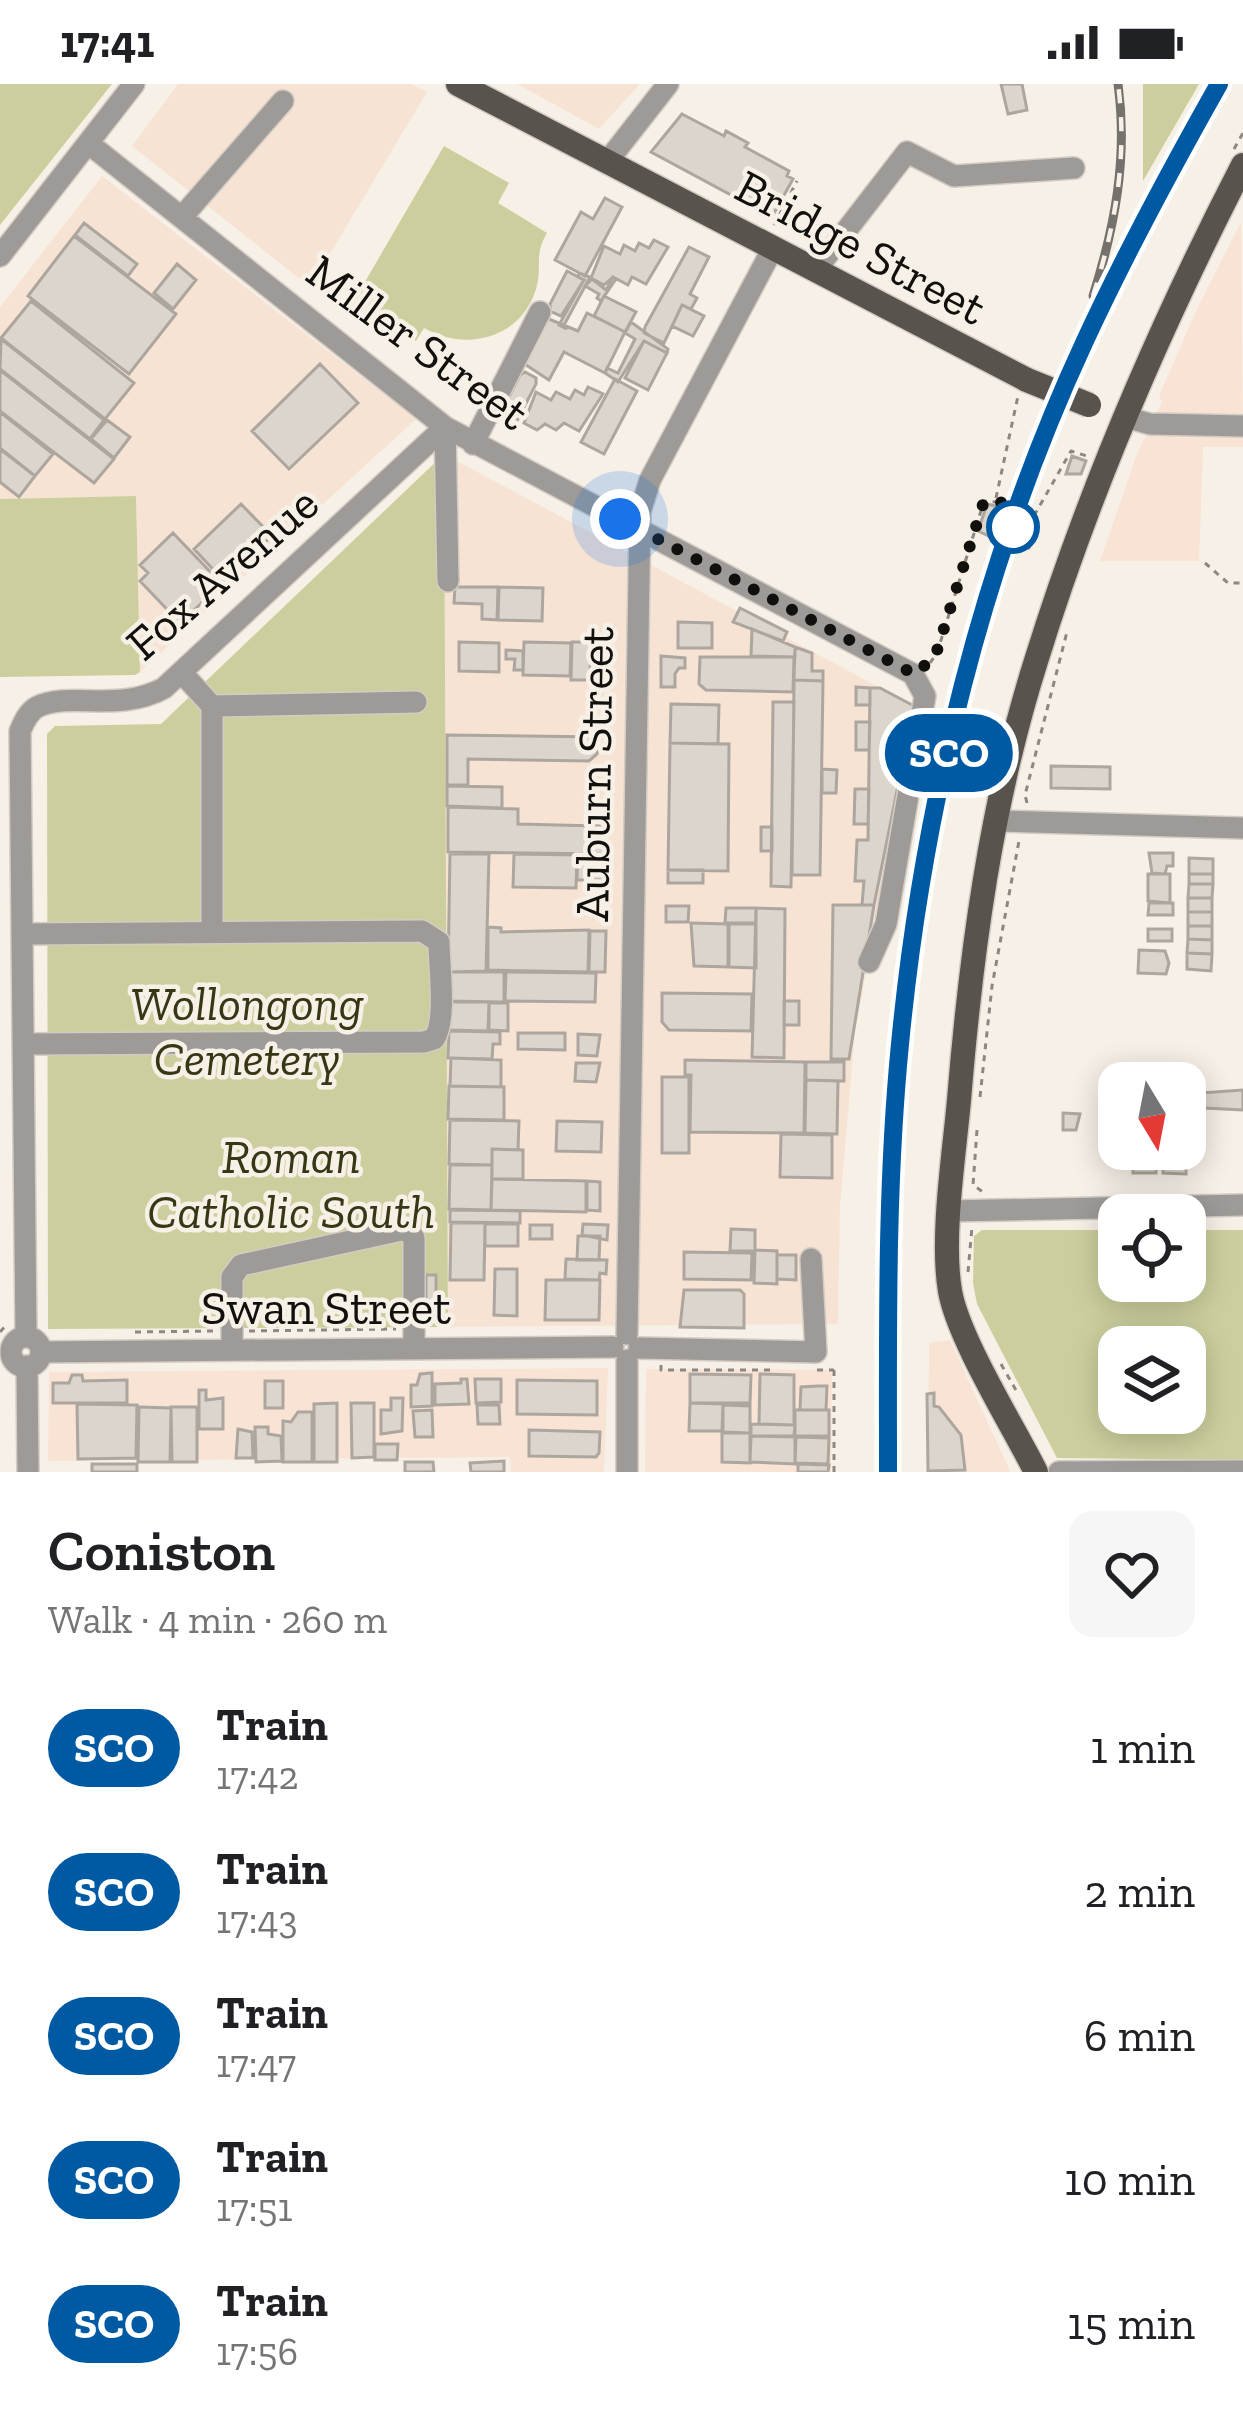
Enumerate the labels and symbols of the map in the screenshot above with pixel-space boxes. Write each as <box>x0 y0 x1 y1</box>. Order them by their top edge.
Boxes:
street label: Bridge Street <box>726 157 996 337</box>
street label: Miller Street <box>296 242 540 442</box>
street label: Fox Avenue <box>114 474 330 672</box>
your location <box>590 489 650 549</box>
unlabelled marker <box>988 502 1038 552</box>
street label: Auburn Street <box>563 626 625 922</box>
line badge: SCO <box>880 714 1018 792</box>
park label: Wollongong Cemetery <box>131 975 364 1087</box>
north arrow <box>1098 1062 1206 1170</box>
park label: Roman Catholic South <box>147 1128 435 1240</box>
street label: Swan Street <box>201 1279 451 1336</box>

